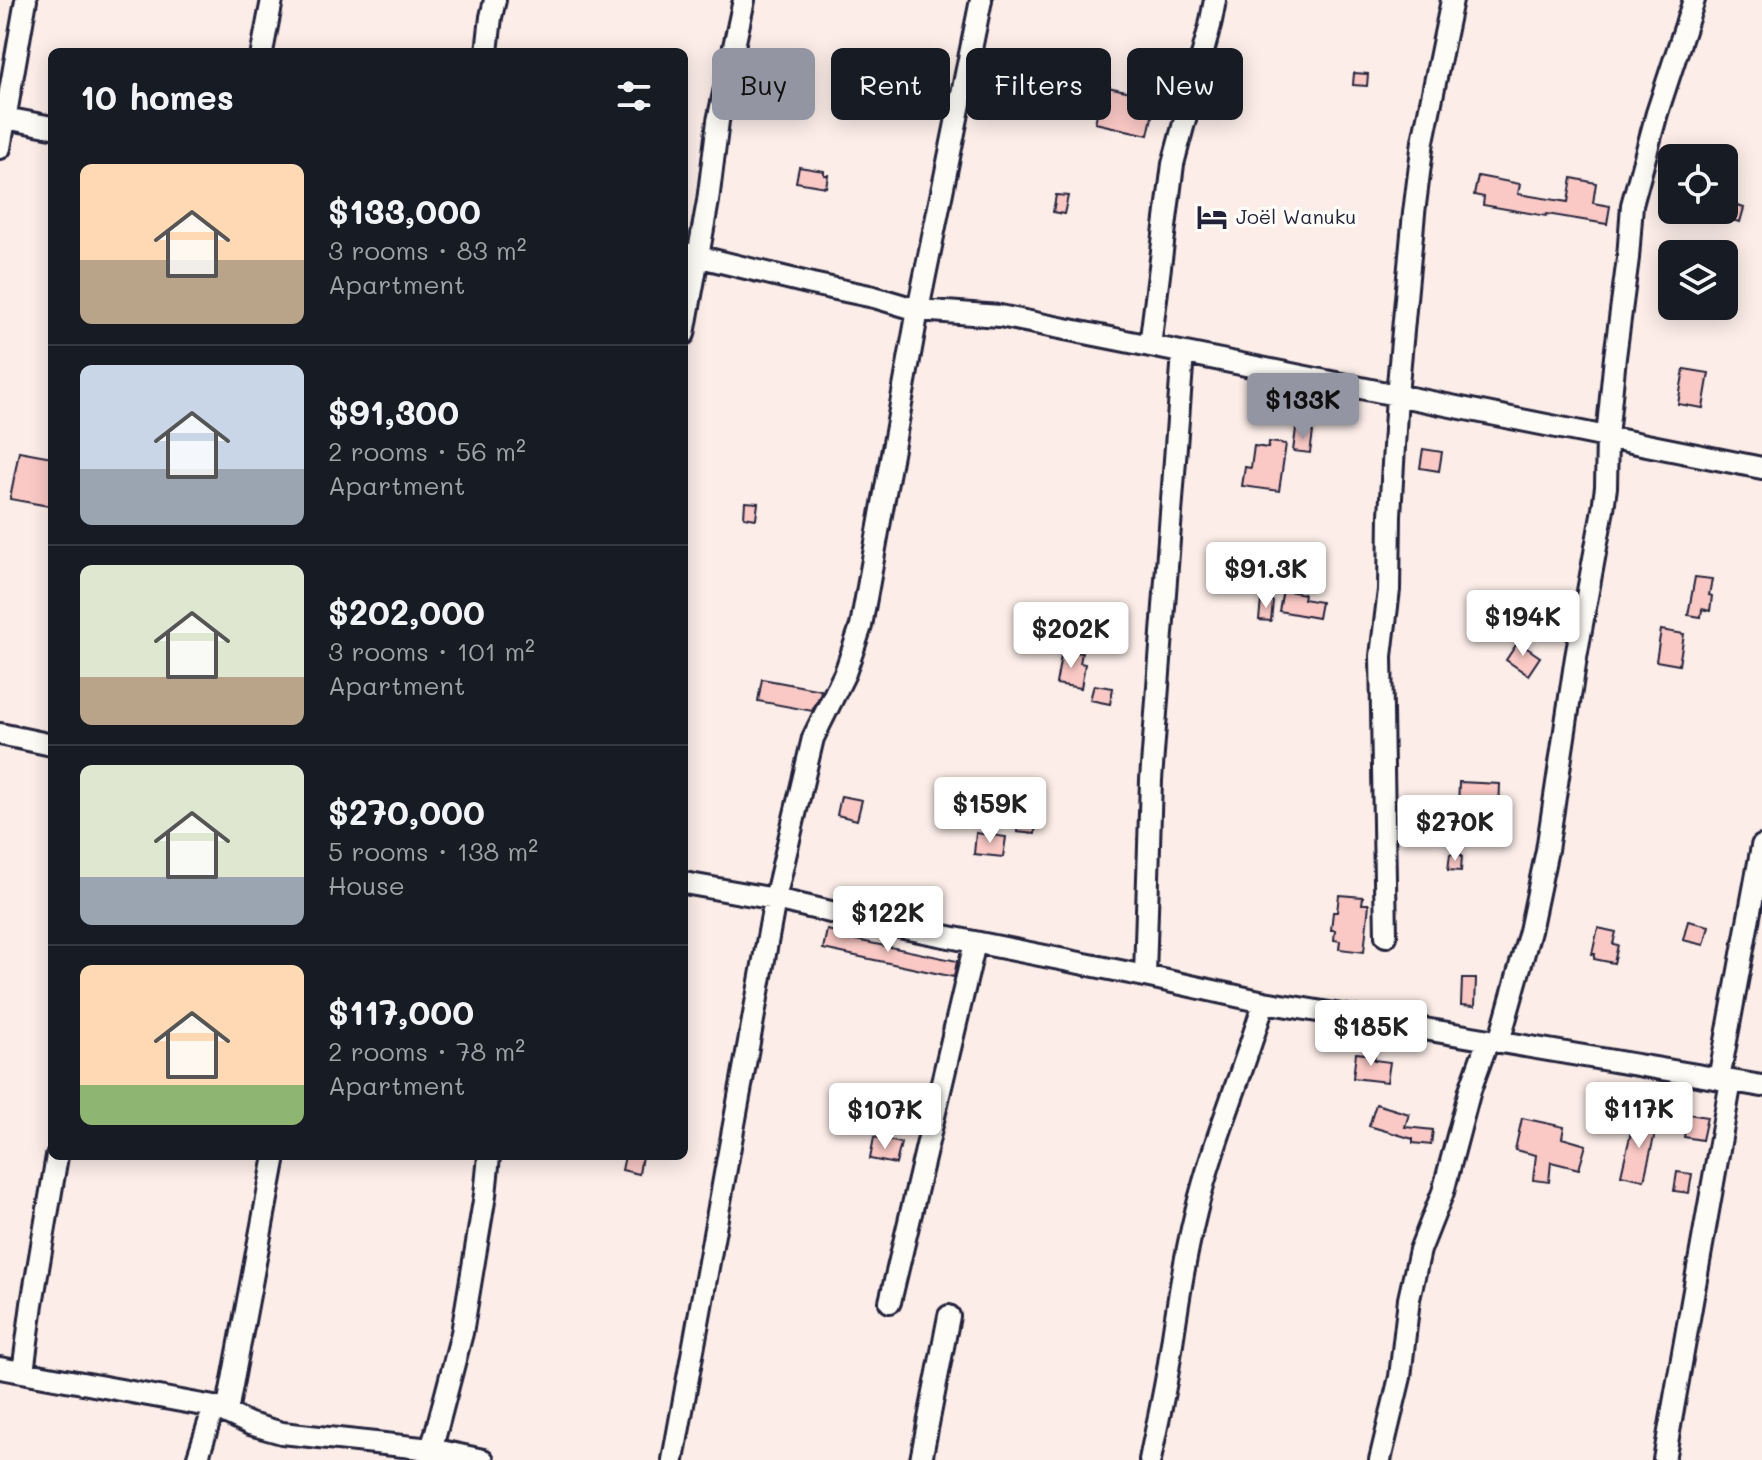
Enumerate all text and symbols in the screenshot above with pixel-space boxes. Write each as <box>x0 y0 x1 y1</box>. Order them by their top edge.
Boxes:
chip: Buy <box>712 48 815 120</box>
chip: Rent <box>831 48 950 120</box>
chip: Filters <box>966 48 1111 120</box>
chip: New <box>1127 48 1243 120</box>
text: 10 homes <box>80 74 234 119</box>
icon: filters <box>612 74 656 118</box>
map controls <box>1658 144 1738 320</box>
button: locate <box>1658 144 1738 224</box>
text: $133,000 <box>328 188 481 233</box>
icon: home <box>144 196 240 292</box>
hotel icon: Joël Wanuku <box>1195 200 1229 234</box>
place label: Joël Wanuku <box>1236 203 1356 229</box>
text: 3 rooms · 83 m² <box>328 233 527 267</box>
button: layers <box>1658 240 1738 320</box>
text: Apartment <box>328 267 465 301</box>
pin: $133K <box>1247 373 1359 441</box>
text: $133K <box>1265 382 1341 416</box>
text: $91,300 <box>328 389 459 434</box>
icon: home <box>144 397 240 493</box>
text: 2 rooms · 56 m² <box>328 434 526 468</box>
text: Apartment <box>328 468 465 502</box>
pin: $91.3K <box>1201 542 1331 610</box>
text: $91.3K <box>1224 551 1308 585</box>
text: $202,000 <box>328 589 485 634</box>
pin: $194K <box>1467 590 1579 658</box>
icon: home <box>144 597 240 693</box>
text: $194K <box>1485 599 1561 633</box>
pin: $202K <box>1015 602 1127 670</box>
text: $202K <box>1032 611 1110 645</box>
text: 3 rooms · 101 m² <box>328 634 535 668</box>
text: Apartment <box>328 668 465 702</box>
pin: $159K <box>934 777 1046 845</box>
text: $159K <box>952 786 1028 820</box>
text: $270,000 <box>328 789 485 834</box>
pin: $270K <box>1399 795 1511 863</box>
icon: home <box>144 797 240 893</box>
text: $270K <box>1416 804 1494 838</box>
text: 5 rooms · 138 m² <box>328 834 538 868</box>
text: House <box>328 868 405 902</box>
pin: $122K <box>832 886 944 954</box>
text: $122K <box>851 895 925 929</box>
text: $117,000 <box>328 989 474 1034</box>
icon: home <box>144 997 240 1093</box>
pin: $185K <box>1315 1000 1427 1068</box>
text: $185K <box>1333 1009 1409 1043</box>
text: 2 rooms · 78 m² <box>328 1034 525 1068</box>
text: Apartment <box>328 1068 465 1102</box>
pin: $117K <box>1583 1082 1695 1150</box>
pin: $107K <box>829 1083 941 1151</box>
text: $117K <box>1604 1091 1674 1125</box>
text: $107K <box>847 1092 923 1126</box>

